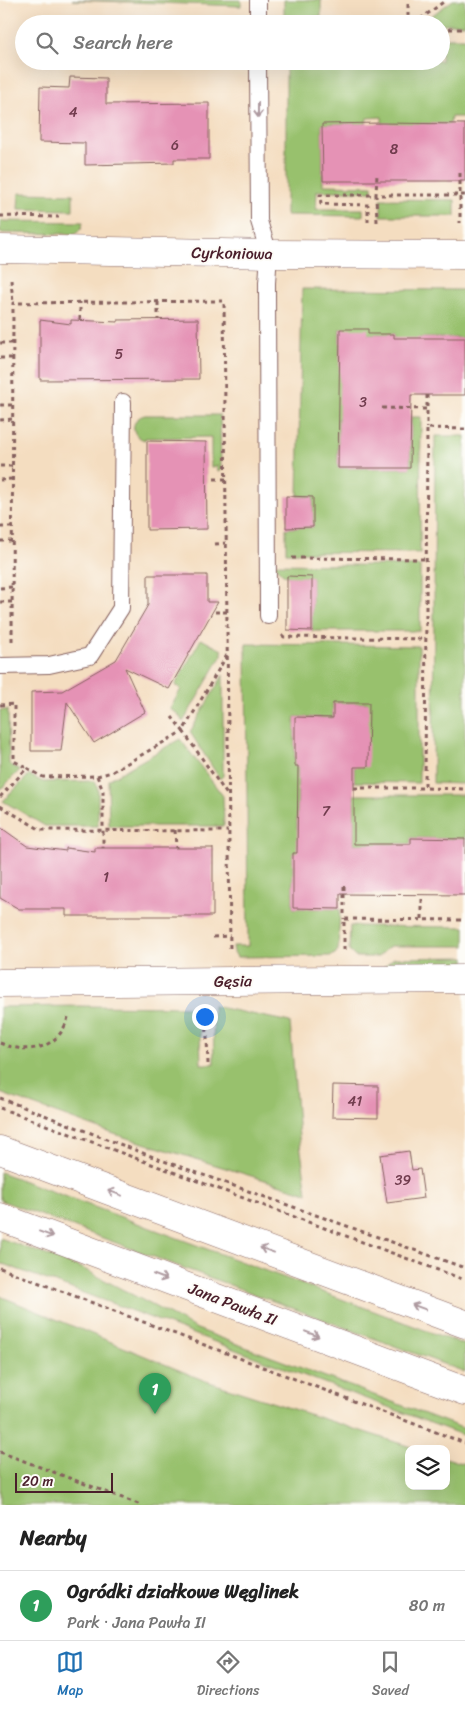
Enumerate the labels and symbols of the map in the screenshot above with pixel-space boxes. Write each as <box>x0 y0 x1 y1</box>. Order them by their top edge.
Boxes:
house number: 4 <box>69 100 78 125</box>
one-way arrow <box>253 102 263 118</box>
house number: 6 <box>171 133 179 158</box>
house number: 8 <box>390 137 399 162</box>
street label: Cyrkoniowa <box>191 238 273 268</box>
house number: 5 <box>115 342 124 367</box>
house number: 3 <box>359 390 367 415</box>
house number: 7 <box>322 799 331 824</box>
house number: 1 <box>103 865 109 890</box>
street label: Gęsia <box>214 966 253 996</box>
your location <box>192 1004 218 1030</box>
house number: 41 <box>348 1089 362 1114</box>
house number: 39 <box>395 1168 412 1193</box>
one-way arrow <box>108 1188 123 1197</box>
one-way arrow <box>37 1230 53 1239</box>
one-way arrow <box>260 1245 275 1254</box>
one-way arrow <box>152 1273 168 1282</box>
street label: Jana Pawła II <box>183 1273 282 1334</box>
one-way arrow <box>412 1302 428 1311</box>
one-way arrow <box>304 1330 320 1339</box>
pin: 1 <box>139 1373 171 1414</box>
scale bar <box>15 1470 112 1493</box>

